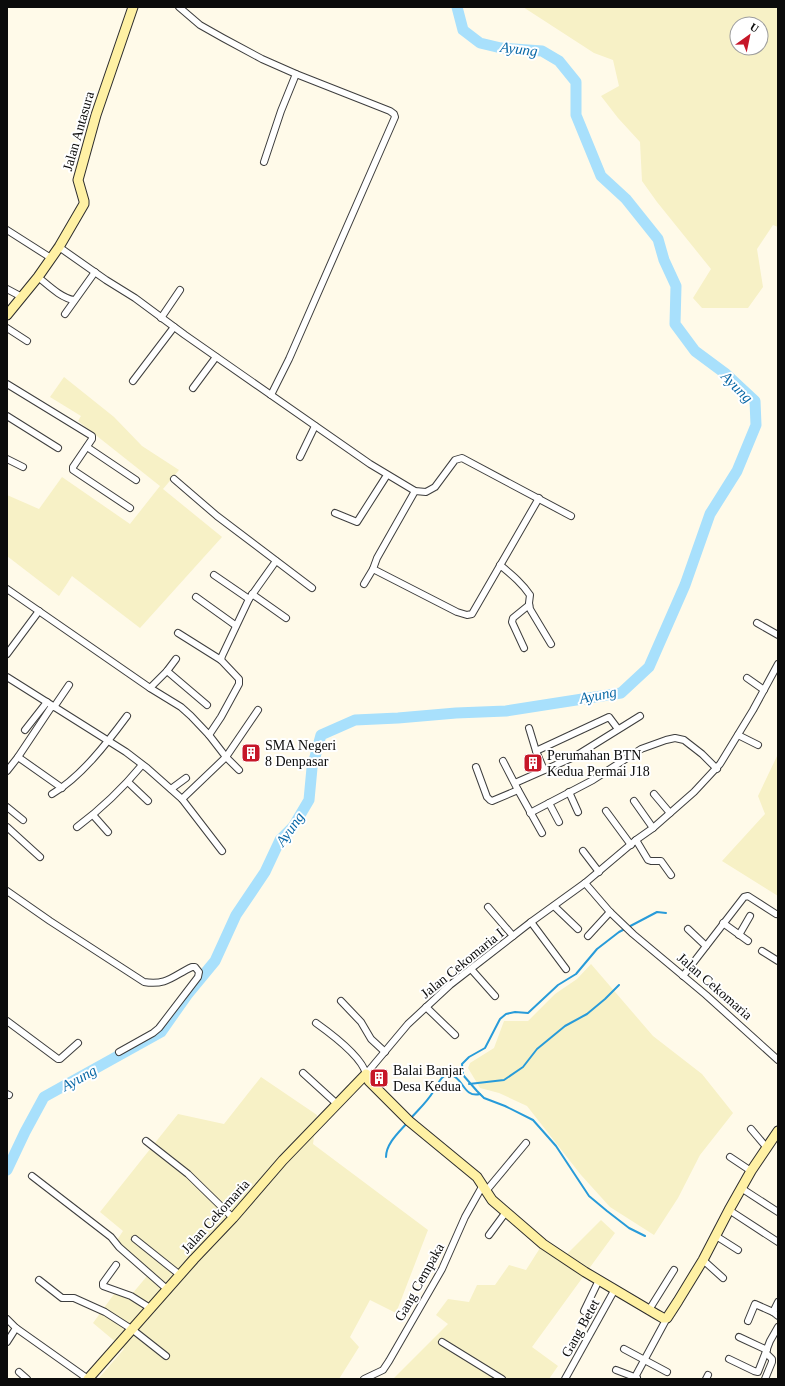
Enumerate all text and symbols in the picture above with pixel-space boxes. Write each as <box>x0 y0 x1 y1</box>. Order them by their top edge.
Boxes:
north arrow <box>729 16 769 56</box>
text: U <box>748 20 761 35</box>
water label: Ayung <box>498 39 539 59</box>
street label: Jalan Antasura <box>60 89 97 173</box>
water label: Ayung <box>717 367 756 406</box>
water label: Ayung <box>577 683 618 707</box>
place label: SMA Negeri 8 Denpasar <box>265 738 336 769</box>
building icon: SMA Negeri 8 Denpasar <box>240 742 262 764</box>
place label: Perumahan BTN Kedua Permai J18 <box>547 748 650 779</box>
building icon: Perumahan BTN Kedua Permai J18 <box>522 752 544 774</box>
water label: Ayung <box>272 809 308 850</box>
street label: Jalan Cekomaria I <box>418 925 507 1001</box>
street label: Jalan Cekomaria <box>674 950 756 1023</box>
water label: Ayung <box>58 1062 100 1095</box>
place label: Balai Banjar Desa Kedua <box>393 1063 464 1094</box>
building icon: Balai Banjar Desa Kedua <box>368 1067 390 1089</box>
street label: Jalan Cekomaria <box>178 1176 253 1256</box>
street label: Gang Cempaka <box>392 1240 447 1324</box>
street label: Gang Betet <box>559 1297 602 1360</box>

